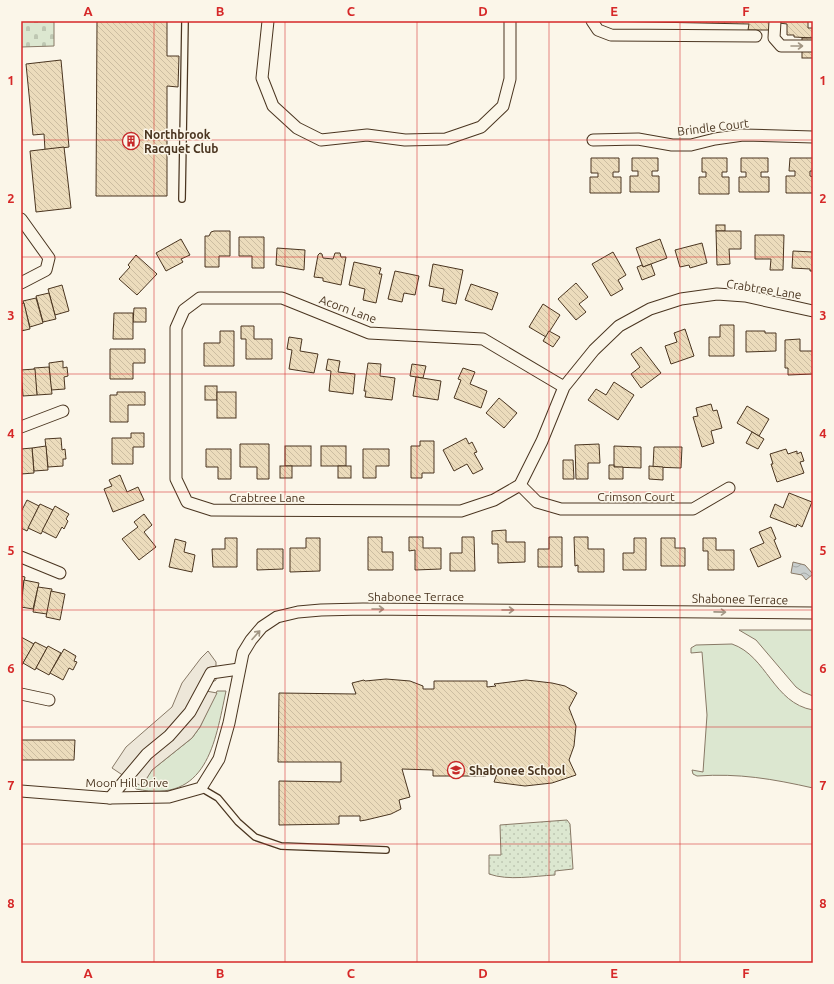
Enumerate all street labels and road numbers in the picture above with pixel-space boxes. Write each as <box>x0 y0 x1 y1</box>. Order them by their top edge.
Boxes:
street label: Brindle Court <box>676 116 750 138</box>
street label: Crabtree Lane <box>725 277 803 301</box>
street label: Acorn Lane <box>317 293 379 325</box>
street label: Crimson Court <box>597 490 675 503</box>
street label: Crabtree Lane <box>229 491 305 504</box>
street label: Shabonee Terrace <box>368 590 464 603</box>
street label: Shabonee Terrace <box>692 592 788 606</box>
street label: Moon Hill Drive <box>86 776 168 789</box>

